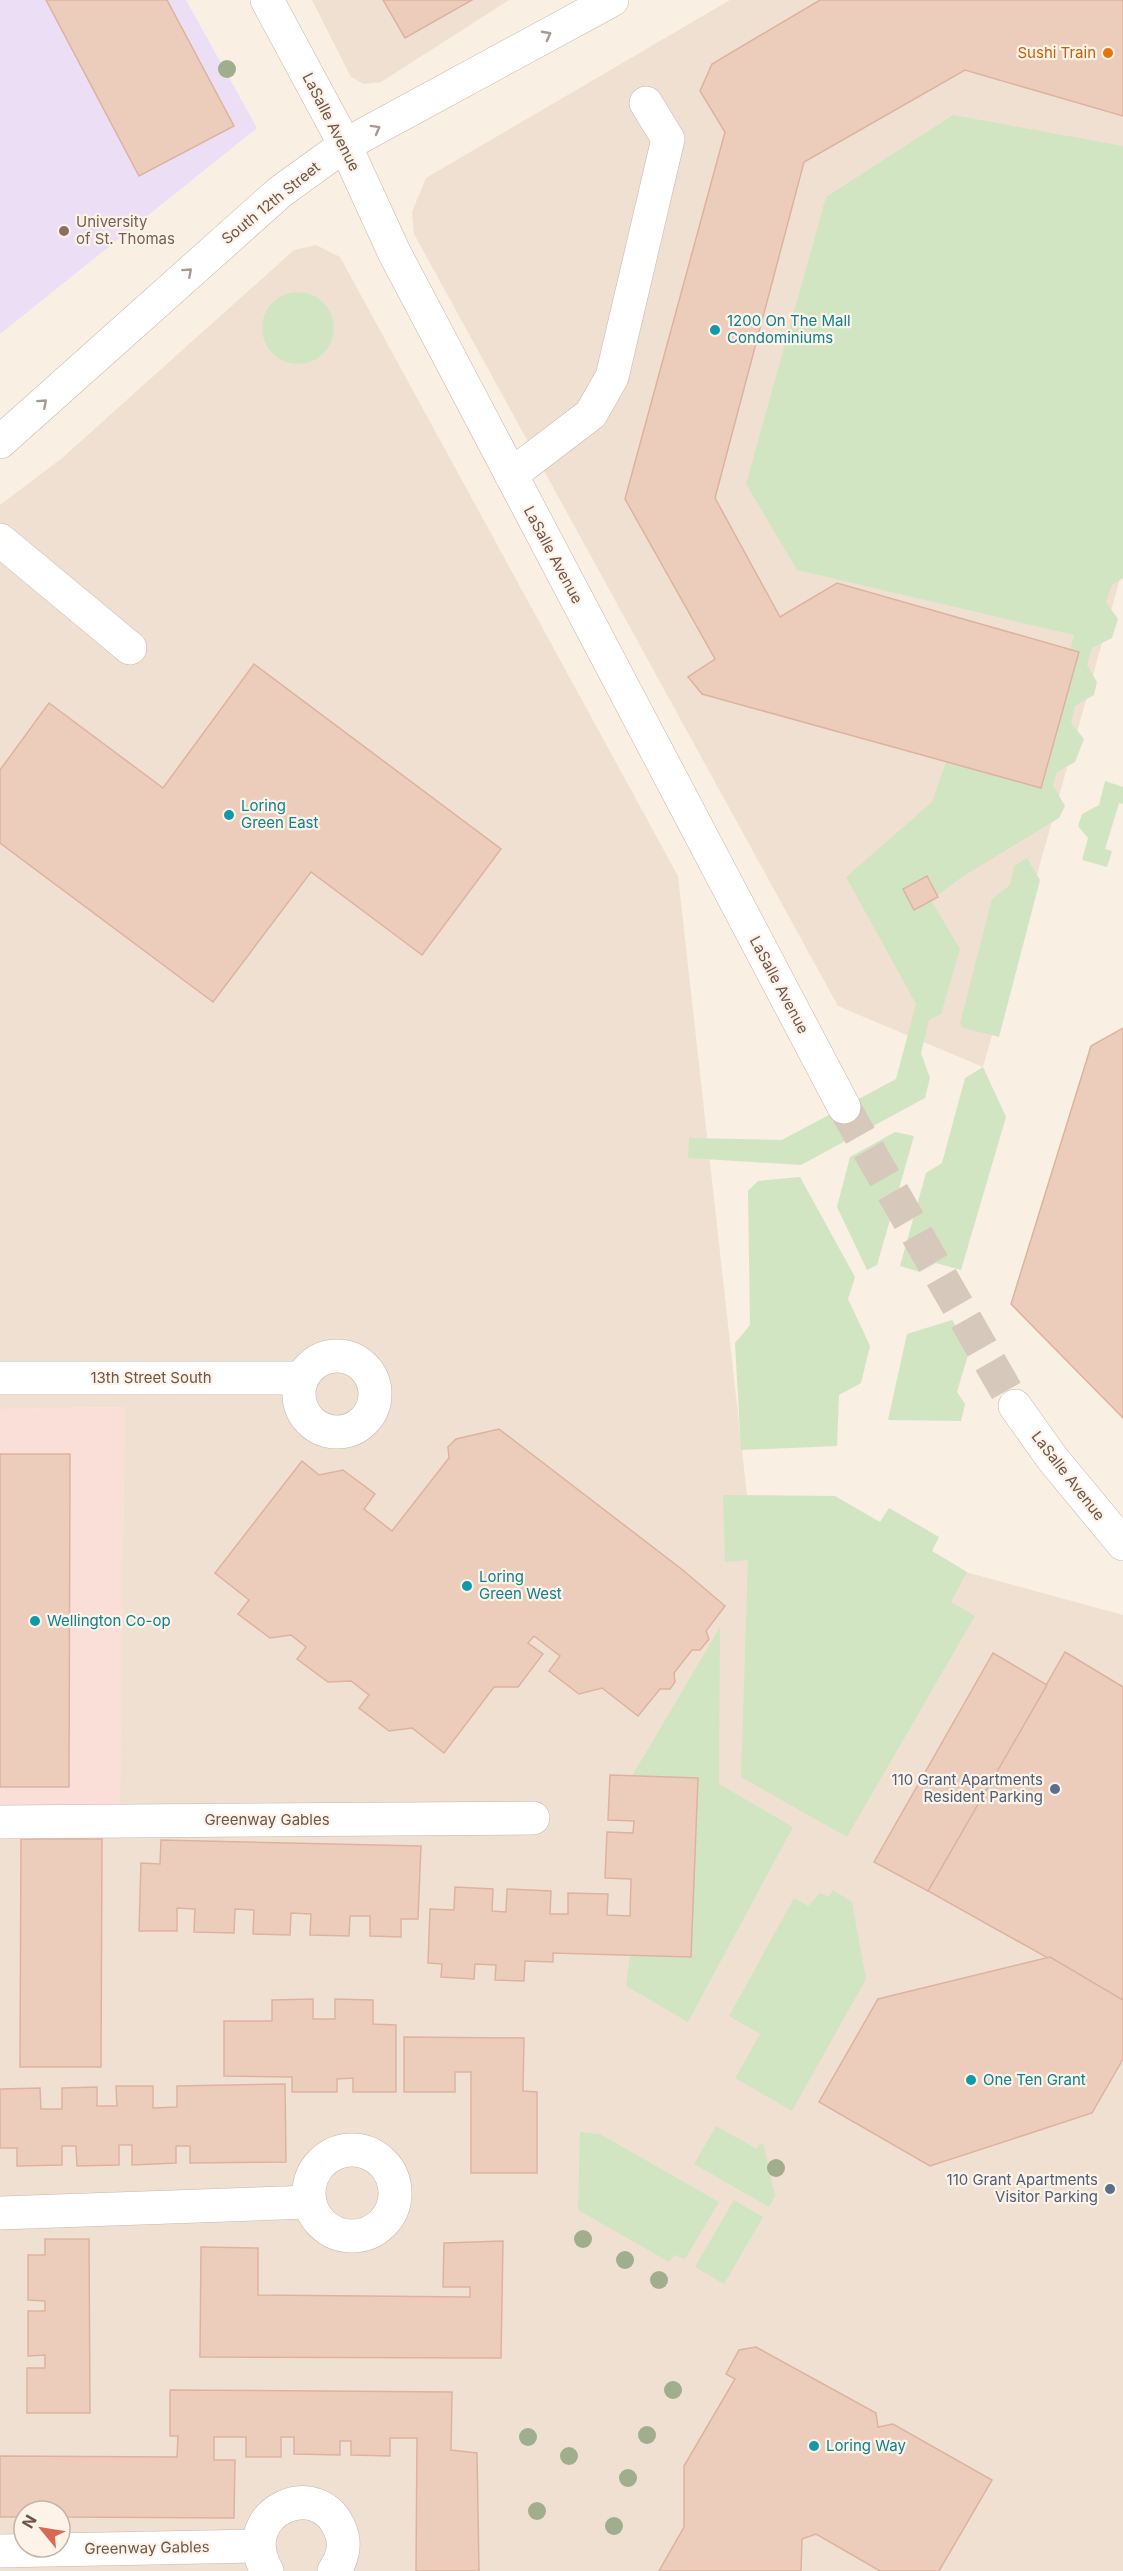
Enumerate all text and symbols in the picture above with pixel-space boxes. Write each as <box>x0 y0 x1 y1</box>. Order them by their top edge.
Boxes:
one-way arrow <box>541 31 551 42</box>
place label: Sushi Train <box>1017 43 1096 62</box>
marker: Sushi Train <box>1101 46 1115 60</box>
street label: LaSalle Avenue <box>298 69 364 174</box>
one-way arrow <box>369 125 380 136</box>
street label: South 12th Street <box>218 157 324 248</box>
place label: University of St. Thomas <box>76 212 175 248</box>
marker: University of St. Thomas <box>57 224 71 238</box>
one-way arrow <box>181 268 192 279</box>
place label: 1200 On The Mall Condominiums <box>727 311 851 347</box>
marker: 1200 On The Mall Condominiums <box>708 323 722 337</box>
one-way arrow <box>37 399 47 410</box>
street label: LaSalle Avenue <box>520 503 587 607</box>
place label: Loring Green East <box>241 796 319 832</box>
marker: Loring Green East <box>222 808 236 822</box>
street label: LaSalle Avenue <box>746 933 813 1037</box>
street label: 13th Street South <box>90 1368 212 1387</box>
street label: LaSalle Avenue <box>1028 1427 1109 1524</box>
place label: Loring Green West <box>479 1567 562 1603</box>
marker: Loring Green West <box>460 1579 474 1593</box>
place label: Wellington Co-op <box>47 1611 171 1630</box>
marker: Wellington Co-op <box>28 1614 42 1628</box>
place label: 110 Grant Apartments Resident Parking <box>892 1770 1043 1806</box>
marker: 110 Grant Apartments Resident Parking <box>1048 1782 1062 1796</box>
street label: Greenway Gables <box>204 1810 330 1829</box>
place label: One Ten Grant <box>983 2070 1086 2089</box>
marker: One Ten Grant <box>964 2073 978 2087</box>
place label: 110 Grant Apartments Visitor Parking <box>947 2170 1098 2206</box>
marker: 110 Grant Apartments Visitor Parking <box>1103 2182 1117 2196</box>
place label: Loring Way <box>826 2436 906 2455</box>
marker: Loring Way <box>807 2439 821 2453</box>
north arrow <box>12 2499 72 2559</box>
text: N <box>17 2511 41 2532</box>
street label: Greenway Gables <box>84 2537 210 2558</box>

